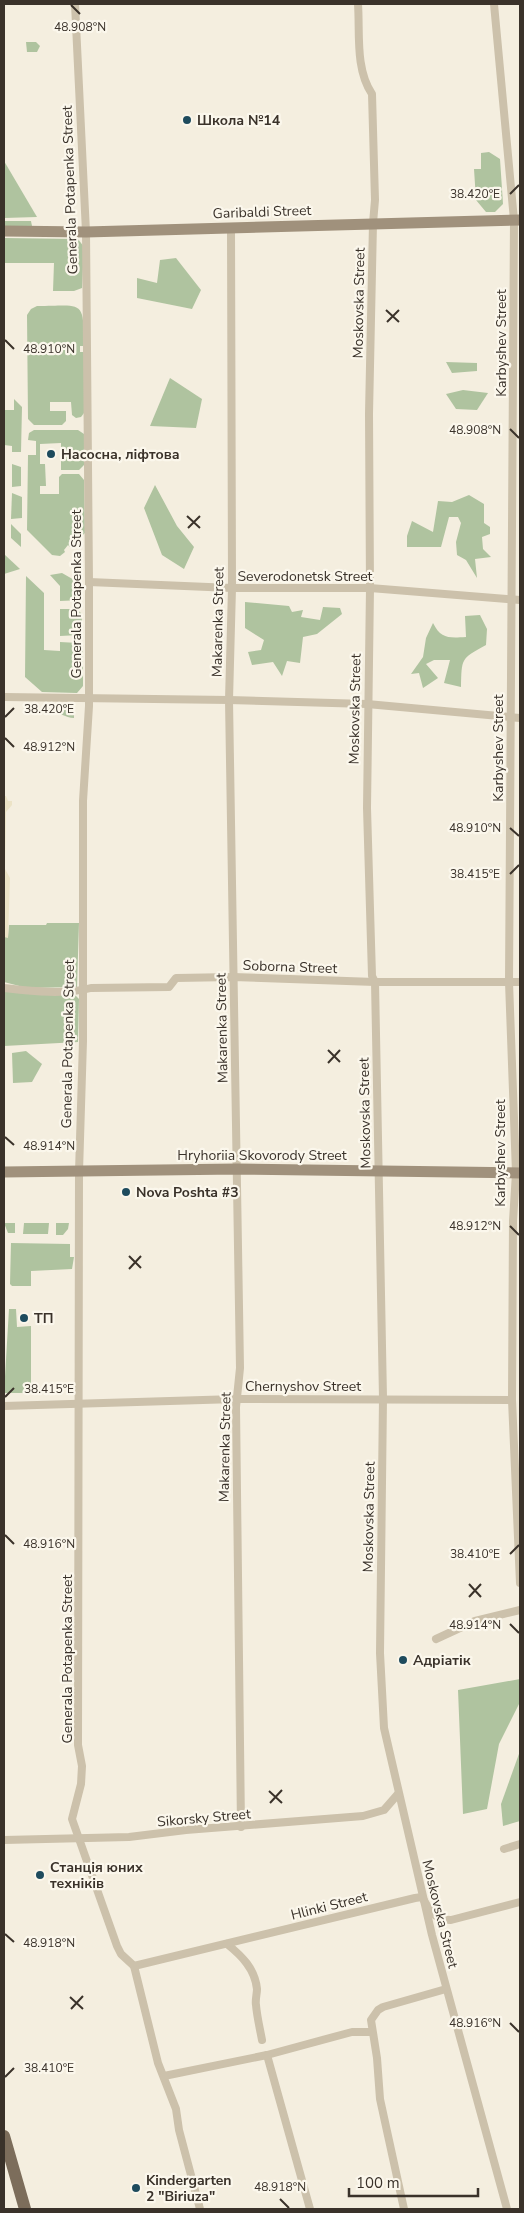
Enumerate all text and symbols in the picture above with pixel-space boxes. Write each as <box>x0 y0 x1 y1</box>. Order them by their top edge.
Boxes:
text: 48.908°N <box>54 19 106 35</box>
street label: Generala Potapenka Street <box>58 105 82 275</box>
place label: Школа №14 <box>197 111 281 130</box>
marker: Школа №14 <box>181 114 193 126</box>
text: 38.420°E <box>450 186 500 202</box>
street label: Garibaldi Street <box>212 201 312 223</box>
street label: Moskovska Street <box>349 247 369 359</box>
street label: Karbyshev Street <box>492 289 511 397</box>
text: 48.910°N <box>23 341 75 357</box>
text: 48.908°N <box>449 422 501 438</box>
place label: Насосна, ліфтова <box>61 445 180 464</box>
marker: Насосна, ліфтова <box>45 448 57 460</box>
street label: Generala Potapenka Street <box>67 509 86 678</box>
street label: Makarenka Street <box>208 567 228 677</box>
street label: Severodonetsk Street <box>238 567 373 586</box>
street label: Moskovska Street <box>345 653 365 765</box>
street label: Karbyshev Street <box>489 694 508 802</box>
text: 38.420°E <box>24 701 74 717</box>
text: 48.912°N <box>23 739 75 755</box>
text: 48.910°N <box>449 820 501 836</box>
text: 38.415°E <box>450 866 500 882</box>
street label: Soborna Street <box>242 956 338 978</box>
street label: Generala Potapenka Street <box>57 959 79 1129</box>
street label: Makarenka Street <box>212 973 232 1083</box>
street label: Moskovska Street <box>355 1057 375 1169</box>
street label: Karbyshev Street <box>491 1099 510 1207</box>
text: 48.914°N <box>23 1138 75 1154</box>
street label: Hryhoriia Skovorody Street <box>177 1146 347 1165</box>
place label: Nova Poshta #3 <box>136 1183 239 1202</box>
marker: Nova Poshta #3 <box>120 1186 132 1198</box>
text: 48.912°N <box>449 1218 501 1234</box>
place label: ТП <box>34 1309 53 1328</box>
marker: ТП <box>18 1312 30 1324</box>
street label: Chernyshov Street <box>245 1377 361 1396</box>
text: 38.415°E <box>24 1381 74 1397</box>
street label: Makarenka Street <box>215 1392 235 1502</box>
street label: Moskovska Street <box>359 1461 379 1573</box>
text: 48.916°N <box>23 1536 75 1552</box>
text: 38.410°E <box>450 1546 500 1562</box>
street label: Generala Potapenka Street <box>58 1574 77 1743</box>
text: 48.914°N <box>449 1617 501 1633</box>
place label: Адріатік <box>413 1651 471 1670</box>
marker: Адріатік <box>397 1654 409 1666</box>
street label: Sikorsky Street <box>156 1804 252 1832</box>
place label: Станція юних техніків <box>50 1858 143 1893</box>
street label: Moskovska Street <box>417 1858 463 1970</box>
marker: Станція юних техніків <box>34 1869 46 1881</box>
street label: Hlinki Street <box>289 1887 369 1925</box>
text: 48.918°N <box>23 1935 75 1951</box>
text: 48.916°N <box>449 2015 501 2031</box>
text: 38.410°E <box>24 2060 74 2076</box>
scale bar <box>349 2166 478 2198</box>
place label: Kindergarten 2 "Biriuza" <box>146 2171 232 2206</box>
text: 100 m <box>356 2173 400 2193</box>
text: 48.918°N <box>254 2179 306 2195</box>
marker: Kindergarten 2 "Biriuza" <box>130 2182 142 2194</box>

